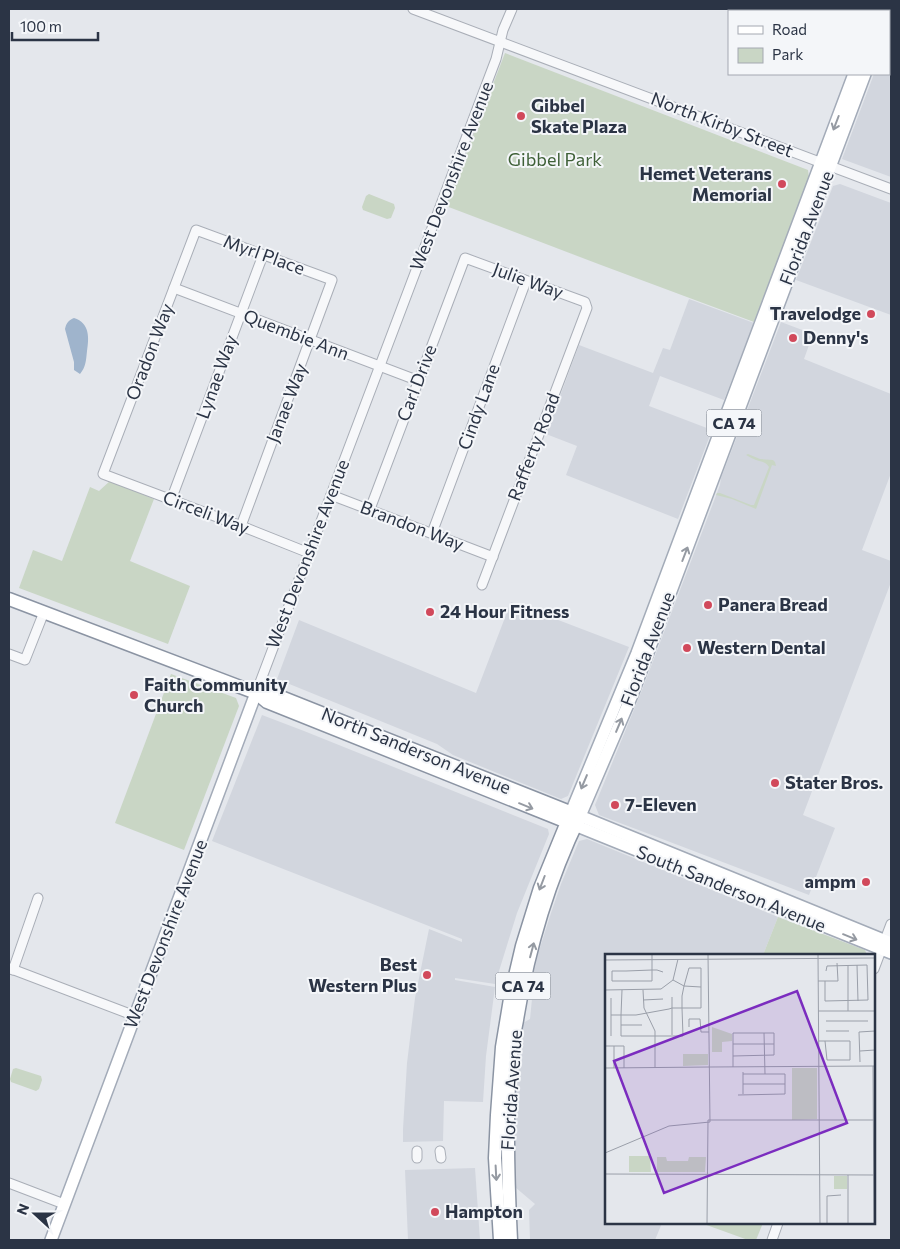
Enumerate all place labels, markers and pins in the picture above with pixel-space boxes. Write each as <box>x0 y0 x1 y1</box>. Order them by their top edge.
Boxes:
place label: Gibbel Skate Plaza <box>531 94 627 137</box>
marker: Gibbel Skate Plaza <box>515 110 527 122</box>
place label: Hemet Veterans Memorial <box>639 162 772 205</box>
marker: Hemet Veterans Memorial <box>776 178 788 190</box>
place label: Travelodge <box>770 302 861 324</box>
marker: Travelodge <box>865 308 877 320</box>
place label: Denny's <box>803 326 869 348</box>
marker: Denny's <box>787 332 799 344</box>
place label: Panera Bread <box>718 593 828 615</box>
marker: Panera Bread <box>702 599 714 611</box>
place label: 24 Hour Fitness <box>440 600 569 622</box>
marker: 24 Hour Fitness <box>424 606 436 618</box>
place label: Western Dental <box>697 636 826 658</box>
marker: Western Dental <box>681 642 693 654</box>
place label: Faith Community Church <box>144 673 288 716</box>
marker: Faith Community Church <box>128 689 140 701</box>
place label: Stater Bros. <box>785 771 884 793</box>
marker: Stater Bros. <box>769 777 781 789</box>
place label: 7-Eleven <box>625 793 697 815</box>
marker: 7-Eleven <box>609 799 621 811</box>
place label: ampm <box>804 870 856 892</box>
marker: ampm <box>860 876 872 888</box>
place label: Best Western Plus <box>308 953 417 996</box>
marker: Best Western Plus <box>421 969 433 981</box>
place label: Hampton <box>445 1200 523 1222</box>
marker: Hampton <box>429 1206 441 1218</box>

